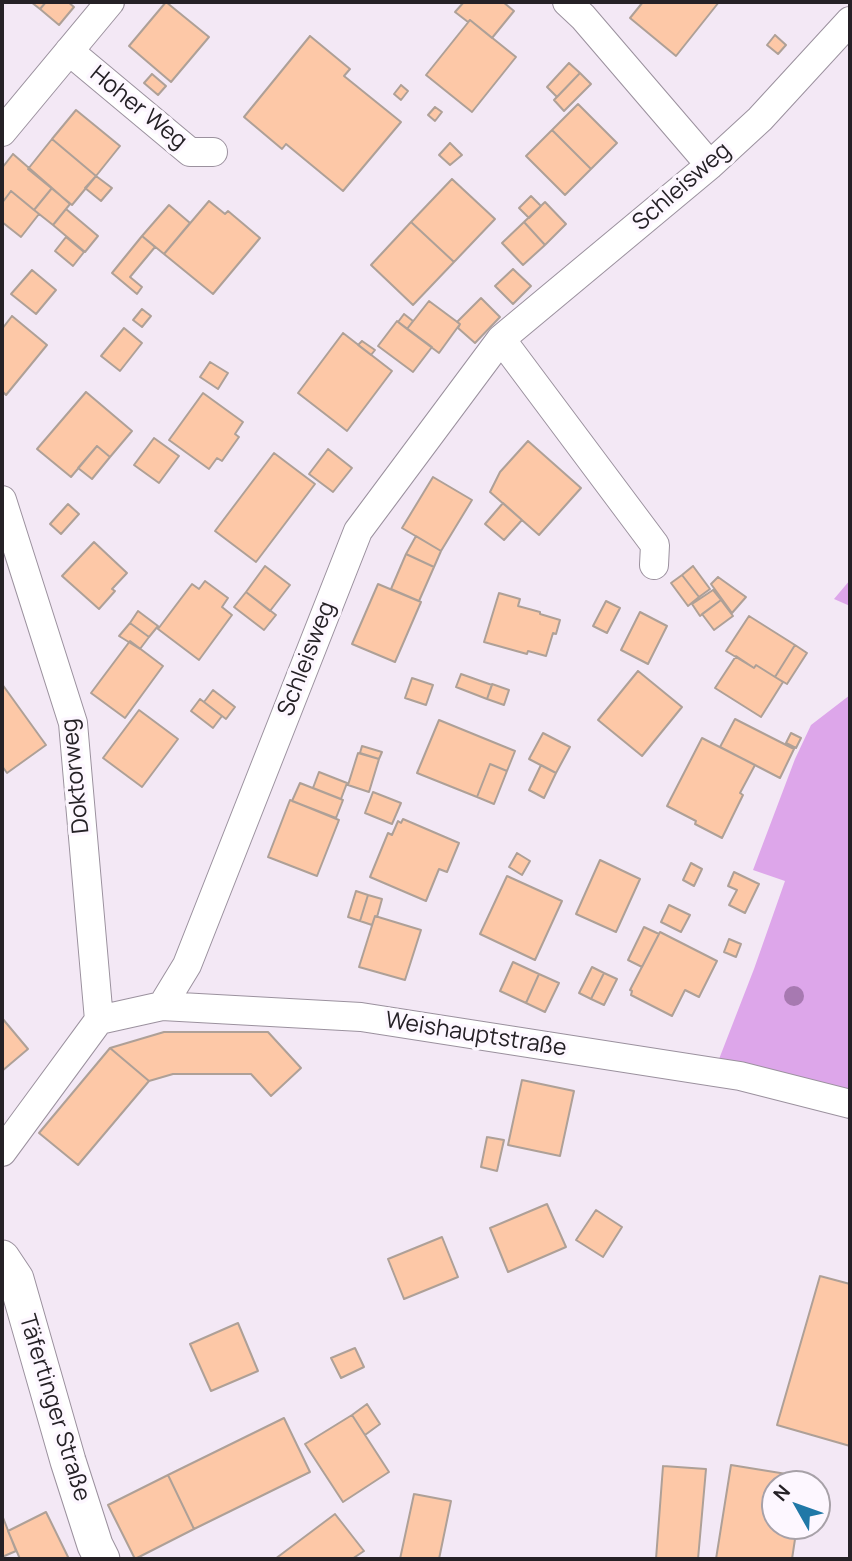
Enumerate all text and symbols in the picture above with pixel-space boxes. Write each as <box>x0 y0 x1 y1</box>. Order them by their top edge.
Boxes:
street label: Hoher Weg <box>84 61 192 155</box>
street label: Schleisweg <box>627 137 737 237</box>
street label: Schleisweg <box>273 598 341 720</box>
street label: Doktorweg <box>56 717 96 835</box>
street label: Weishauptstraße <box>383 1007 569 1063</box>
street label: Täfertinger Straße <box>12 1311 96 1505</box>
north arrow <box>761 1470 831 1540</box>
text: N <box>767 1479 796 1506</box>

